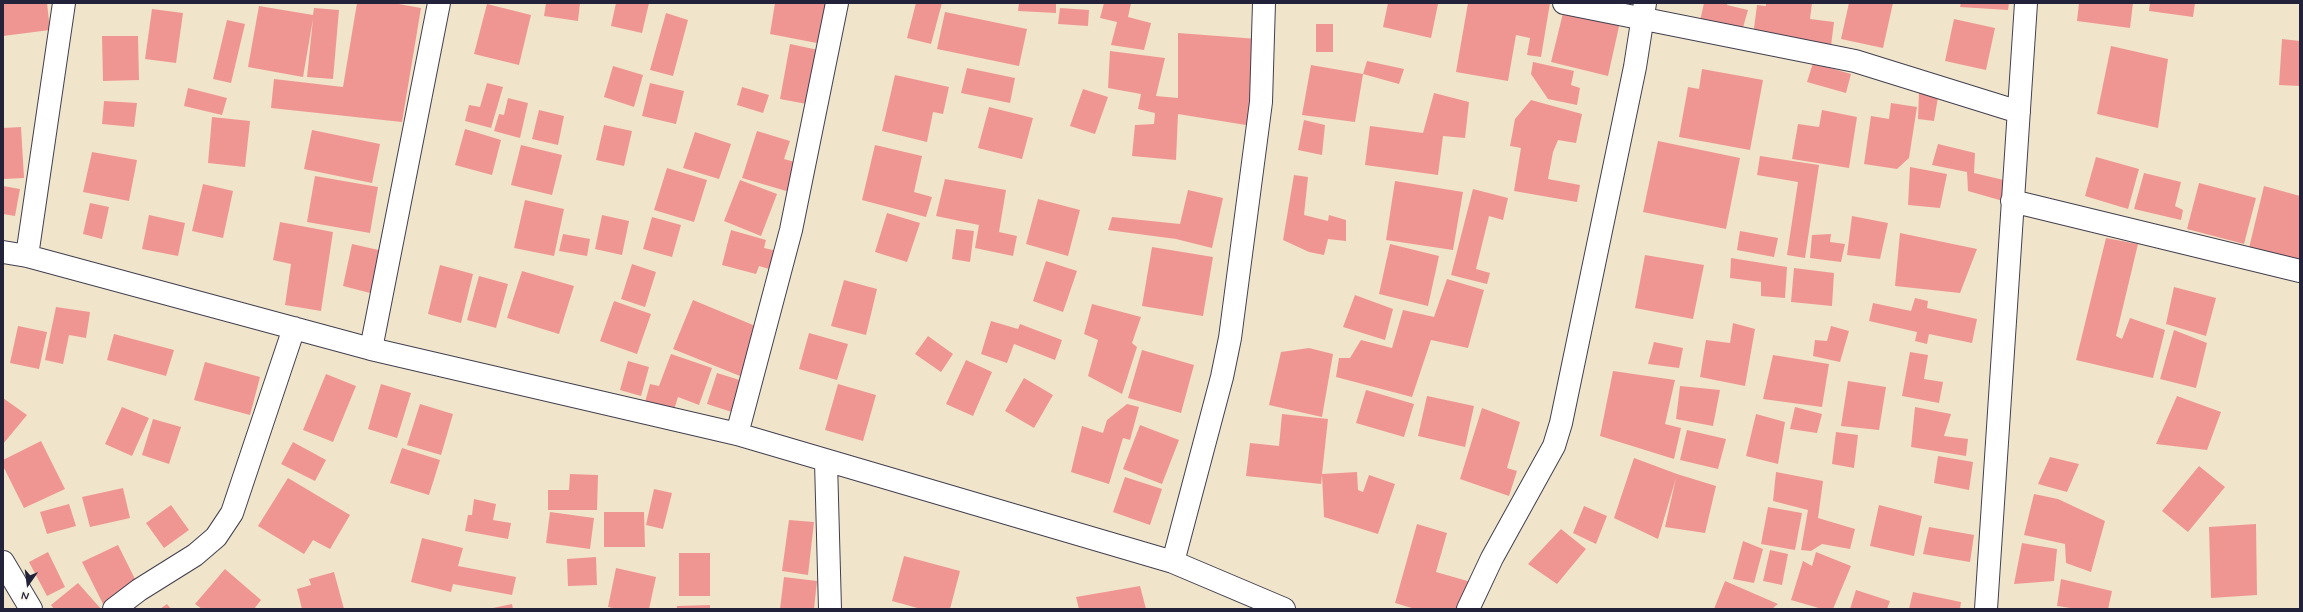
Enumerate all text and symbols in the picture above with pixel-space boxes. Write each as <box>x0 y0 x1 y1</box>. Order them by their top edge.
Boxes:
north arrow <box>8 564 48 604</box>
text: N <box>20 588 30 603</box>

